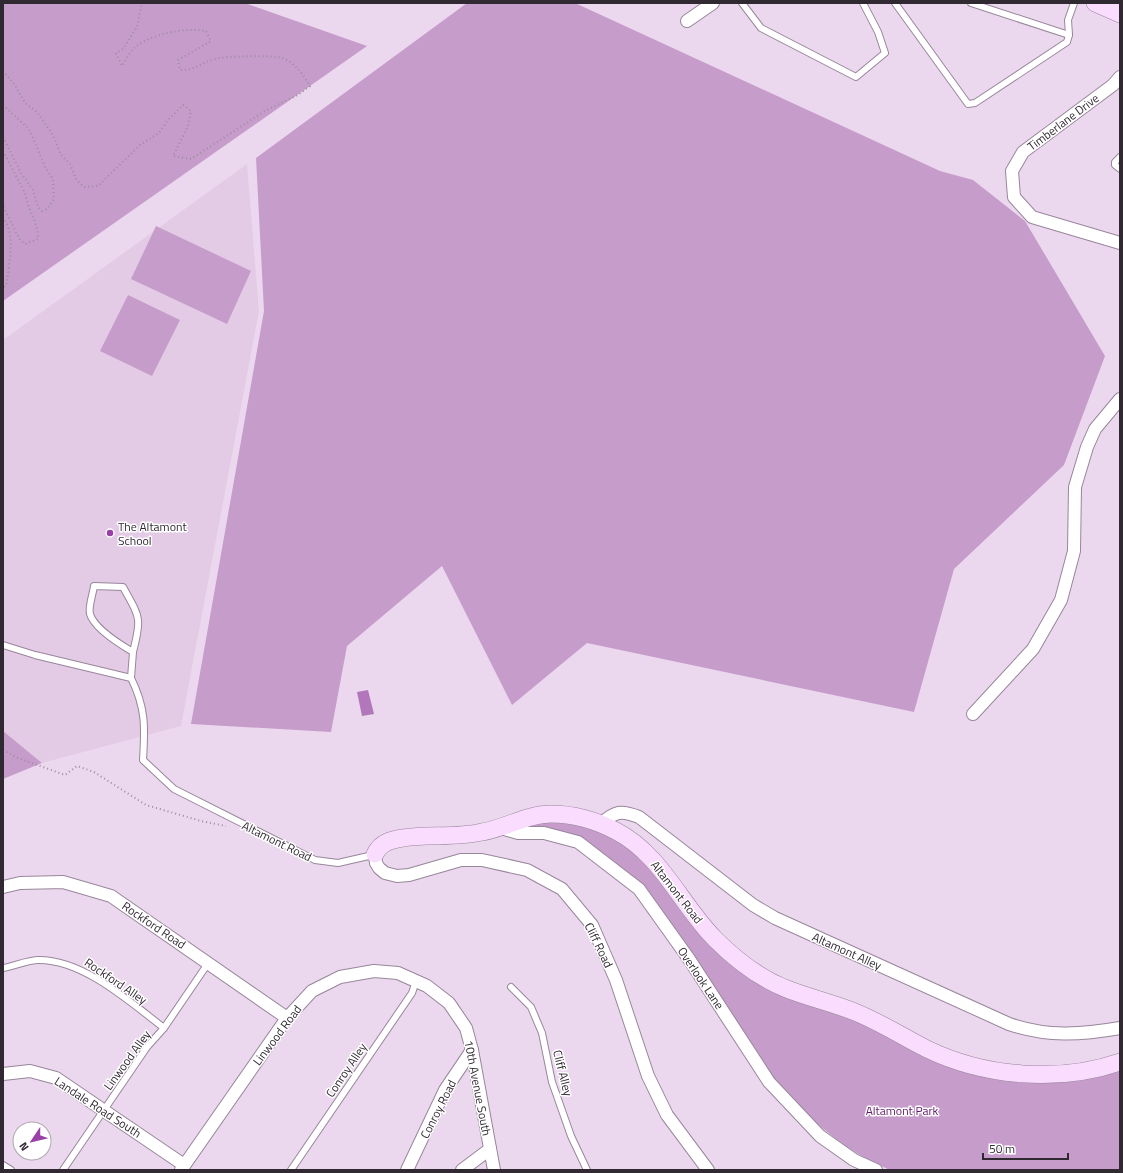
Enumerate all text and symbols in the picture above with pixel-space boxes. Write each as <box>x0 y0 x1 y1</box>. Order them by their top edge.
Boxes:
street label: Timberlane Drive <box>1023 89 1103 155</box>
place label: The Altamont School <box>118 517 187 550</box>
marker: The Altamont School <box>105 528 115 538</box>
street label: Altamont Road <box>239 816 315 866</box>
street label: Altamont Road <box>646 856 708 928</box>
street label: Rockford Road <box>118 896 190 954</box>
street label: Cliff Road <box>580 919 618 971</box>
street label: Altamont Alley <box>809 927 885 975</box>
street label: Overlook Lane <box>673 943 729 1013</box>
street label: Rockford Alley <box>81 953 151 1009</box>
street label: Linwood Road <box>248 1001 306 1069</box>
street label: Linwood Alley <box>99 1026 155 1094</box>
street label: Conroy Alley <box>321 1039 371 1101</box>
street label: 10th Avenue South <box>459 1039 497 1137</box>
street label: Cliff Alley <box>548 1048 578 1098</box>
street label: Landale Road South <box>51 1072 145 1142</box>
street label: Conroy Road <box>415 1076 461 1142</box>
park label: Altamont Park <box>866 1101 939 1120</box>
north arrow <box>12 1121 52 1161</box>
scale bar <box>983 1135 1068 1161</box>
text: N <box>15 1139 33 1154</box>
text: 50 m <box>989 1139 1015 1158</box>

